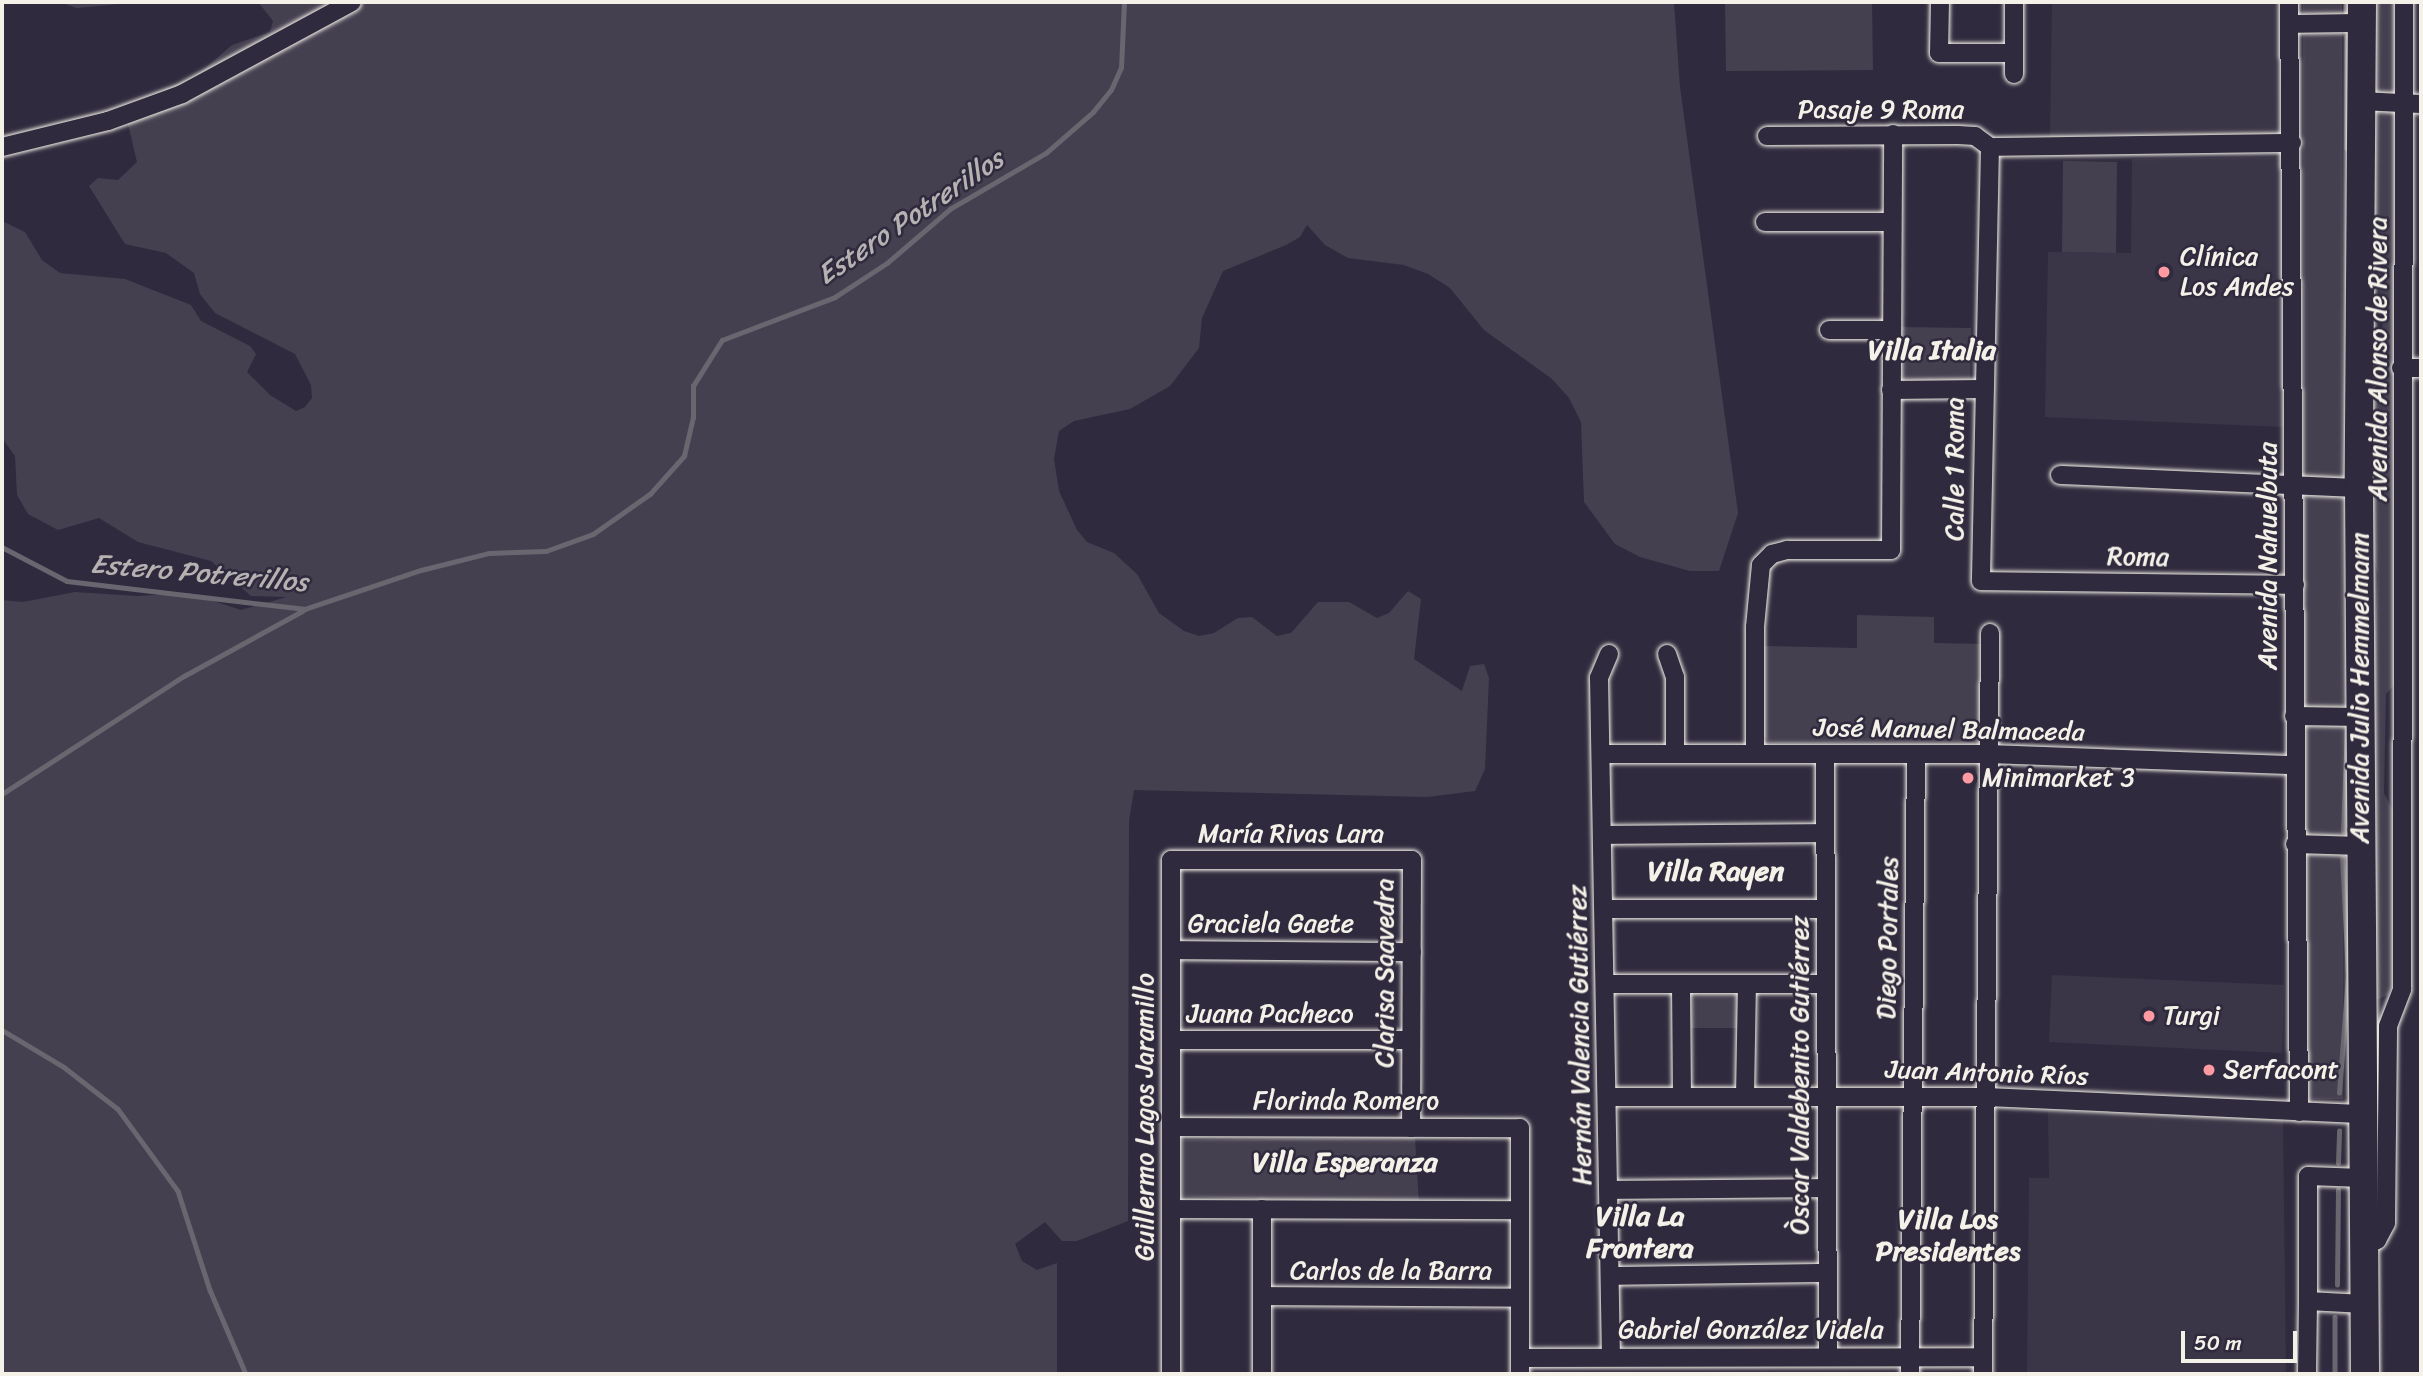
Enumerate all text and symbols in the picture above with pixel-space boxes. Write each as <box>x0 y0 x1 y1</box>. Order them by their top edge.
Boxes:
street label: Pasaje 9 Roma <box>1798 94 1964 126</box>
water label: Estero Potrerillos <box>810 142 1010 292</box>
street label: Avenida Alonso de Rivera <box>2362 216 2394 502</box>
place label: Clínica Los Andes <box>2180 241 2293 302</box>
marker: Clínica Los Andes <box>2154 262 2174 282</box>
district label: Villa Italia <box>1868 333 1996 367</box>
street label: Calle 1 Roma <box>1939 397 1971 541</box>
street label: Avenida Nahuelbuta <box>2252 442 2284 670</box>
street label: Avenida Julio Hemmelmann <box>2344 532 2376 844</box>
street label: Roma <box>2107 541 2169 573</box>
water label: Estero Potrerillos <box>89 547 309 599</box>
street label: José Manuel Balmaceda <box>1814 712 2084 748</box>
place label: Minimarket 3 <box>1982 762 2135 794</box>
marker: Minimarket 3 <box>1960 770 1976 786</box>
street label: María Rivas Lara <box>1197 818 1385 850</box>
district label: Villa Rayen <box>1648 854 1784 888</box>
street label: Diego Portales <box>1871 855 1905 1021</box>
street label: Clarisa Saavedra <box>1369 878 1401 1068</box>
street label: Hernán Valencia Gutiérrez <box>1562 885 1598 1185</box>
street label: Graciela Gaete <box>1188 908 1354 940</box>
street label: Òscar Valdebenito Gutiérrez <box>1784 915 1816 1235</box>
street label: Guillermo Lagos Jaramillo <box>1129 972 1161 1262</box>
street label: Juana Pacheco <box>1186 998 1354 1030</box>
place label: Turgi <box>2163 1000 2220 1032</box>
marker: Turgi <box>2141 1008 2157 1024</box>
street label: Juan Antonio Ríos <box>1884 1054 2090 1092</box>
place label: Serfacont <box>2223 1054 2339 1086</box>
marker: Serfacont <box>2201 1062 2217 1078</box>
street label: Florinda Romero <box>1253 1085 1439 1117</box>
district label: Villa Esperanza <box>1251 1145 1439 1179</box>
district label: Villa La Frontera <box>1586 1199 1694 1265</box>
district label: Villa Los Presidentes <box>1876 1202 2020 1268</box>
street label: Carlos de la Barra <box>1290 1255 1492 1287</box>
street label: Gabriel González Videla <box>1618 1314 1884 1346</box>
scale bar <box>2185 1316 2300 1360</box>
text: 50 m <box>2194 1324 2242 1362</box>

